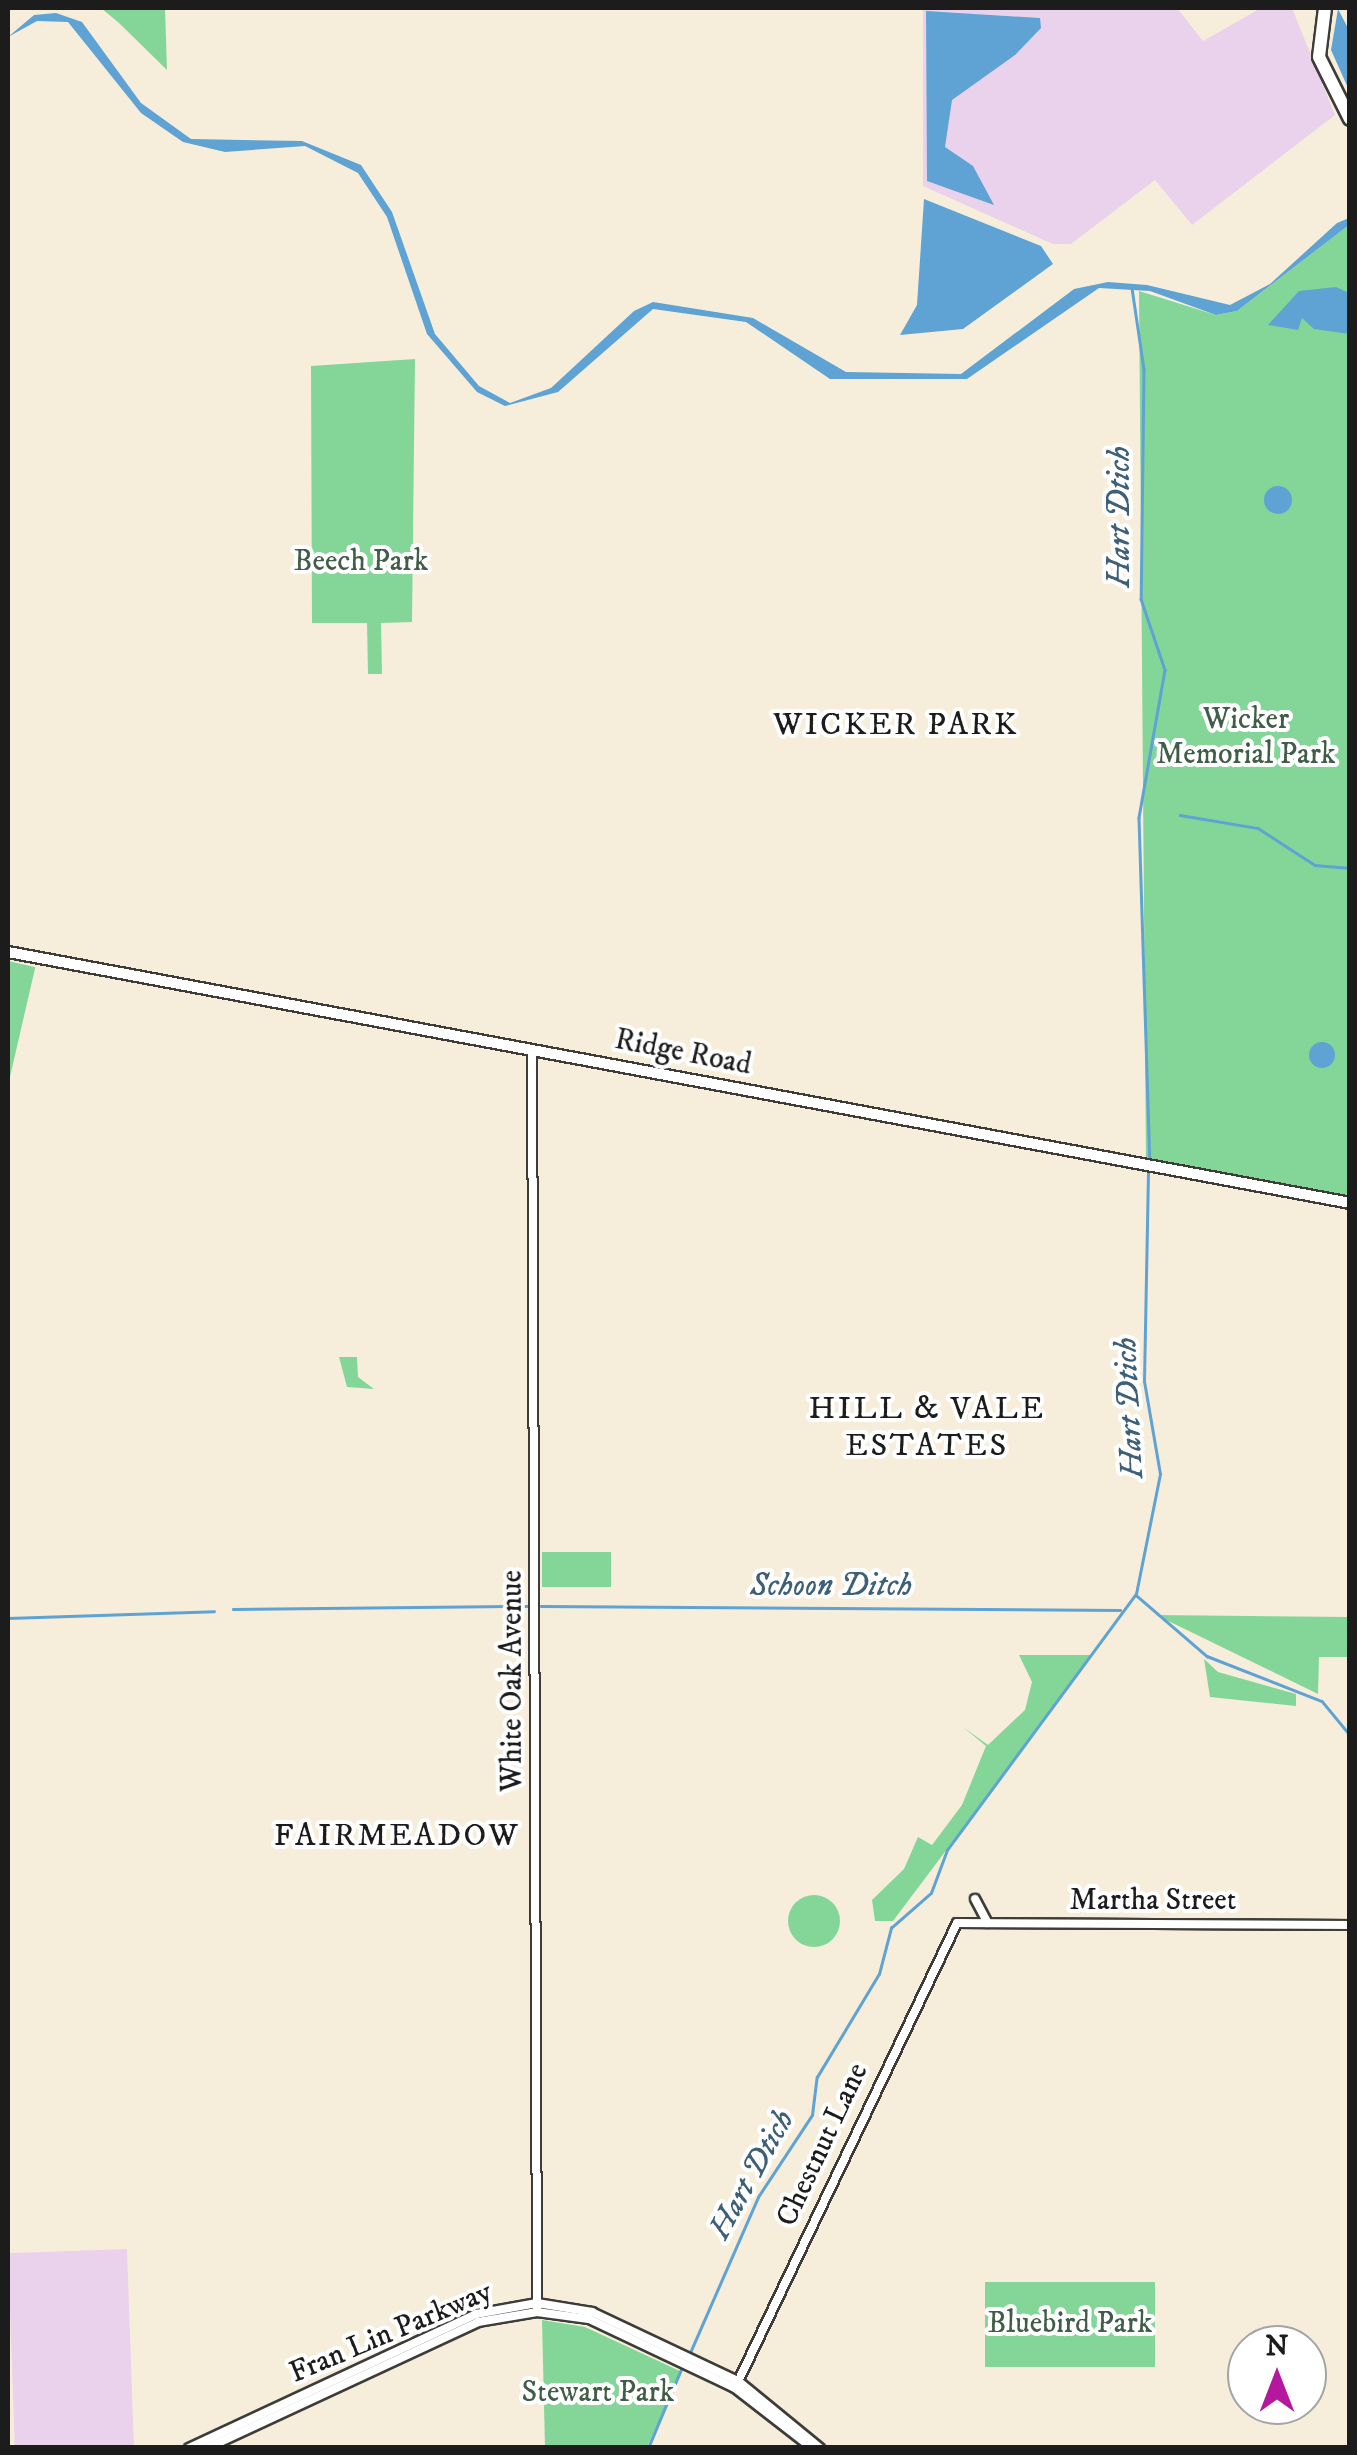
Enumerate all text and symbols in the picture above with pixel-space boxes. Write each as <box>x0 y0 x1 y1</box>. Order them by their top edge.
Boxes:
water label: Hart Dtich <box>1101 446 1139 588</box>
park label: Beech Park <box>294 544 428 580</box>
park label: Wicker Memorial Park <box>1156 702 1336 772</box>
district label: WICKER PARK <box>773 706 1019 744</box>
street label: Ridge Road <box>612 1022 754 1084</box>
water label: Hart Dtich <box>1107 1336 1153 1480</box>
district label: HILL & VALE ESTATES <box>808 1391 1046 1466</box>
water label: Schoon Ditch <box>750 1567 912 1605</box>
street label: White Oak Avenue <box>495 1570 531 1792</box>
district label: FAIRMEADOW <box>274 1817 520 1855</box>
street label: Martha Street <box>1070 1883 1236 1919</box>
street label: Chestnut Lane <box>769 2058 877 2232</box>
water label: Hart Dtich <box>701 2104 803 2246</box>
street label: Fran Lin Parkway <box>284 2274 498 2392</box>
park label: Bluebird Park <box>988 2306 1152 2342</box>
north arrow <box>1227 2325 1327 2425</box>
text: N <box>1266 2329 1288 2364</box>
park label: Stewart Park <box>522 2375 674 2411</box>

